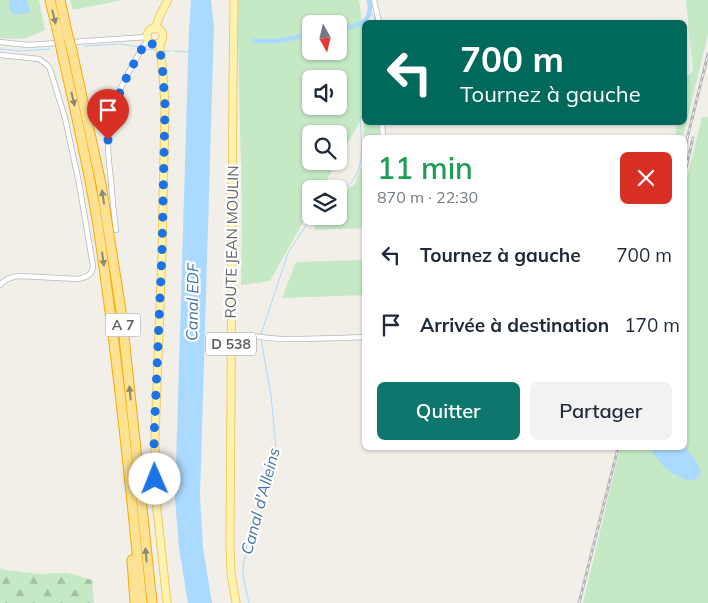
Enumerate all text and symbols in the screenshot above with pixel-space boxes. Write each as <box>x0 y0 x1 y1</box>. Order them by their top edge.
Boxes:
one-way arrow <box>50 9 58 24</box>
north arrow <box>302 15 348 60</box>
map controls <box>302 15 347 225</box>
text: 700 m <box>460 37 564 81</box>
icon: left <box>377 40 442 105</box>
button: sound <box>302 70 347 115</box>
text: Tournez à gauche <box>460 80 641 108</box>
pin <box>87 89 129 140</box>
one-way arrow <box>69 92 77 107</box>
icon: arrive <box>94 96 122 124</box>
button: search <box>302 125 347 170</box>
text: 11 min <box>377 149 473 187</box>
button: close <box>620 152 672 204</box>
street label: ROUTE JEAN MOULIN <box>221 165 242 319</box>
button: layers <box>302 180 347 225</box>
text: 870 m · 22:30 <box>377 187 478 207</box>
one-way arrow <box>99 189 107 205</box>
icon: left <box>377 241 405 269</box>
text: Tournez à gauche <box>420 243 581 267</box>
text: 700 m <box>616 243 672 267</box>
one-way arrow <box>99 251 107 267</box>
water label: Canal EDF <box>181 262 203 341</box>
icon: arrive <box>377 311 405 339</box>
text: Arrivée à destination <box>420 313 609 337</box>
text: 170 m <box>624 313 680 337</box>
road number: A 7 <box>106 314 140 336</box>
road number: D 538 <box>206 332 256 356</box>
button: Quitter <box>377 382 520 440</box>
button: Partager <box>530 382 672 440</box>
one-way arrow <box>126 385 134 401</box>
water label: Canal d'Alleins <box>236 445 284 557</box>
position arrow <box>128 452 180 504</box>
one-way arrow <box>142 546 150 562</box>

